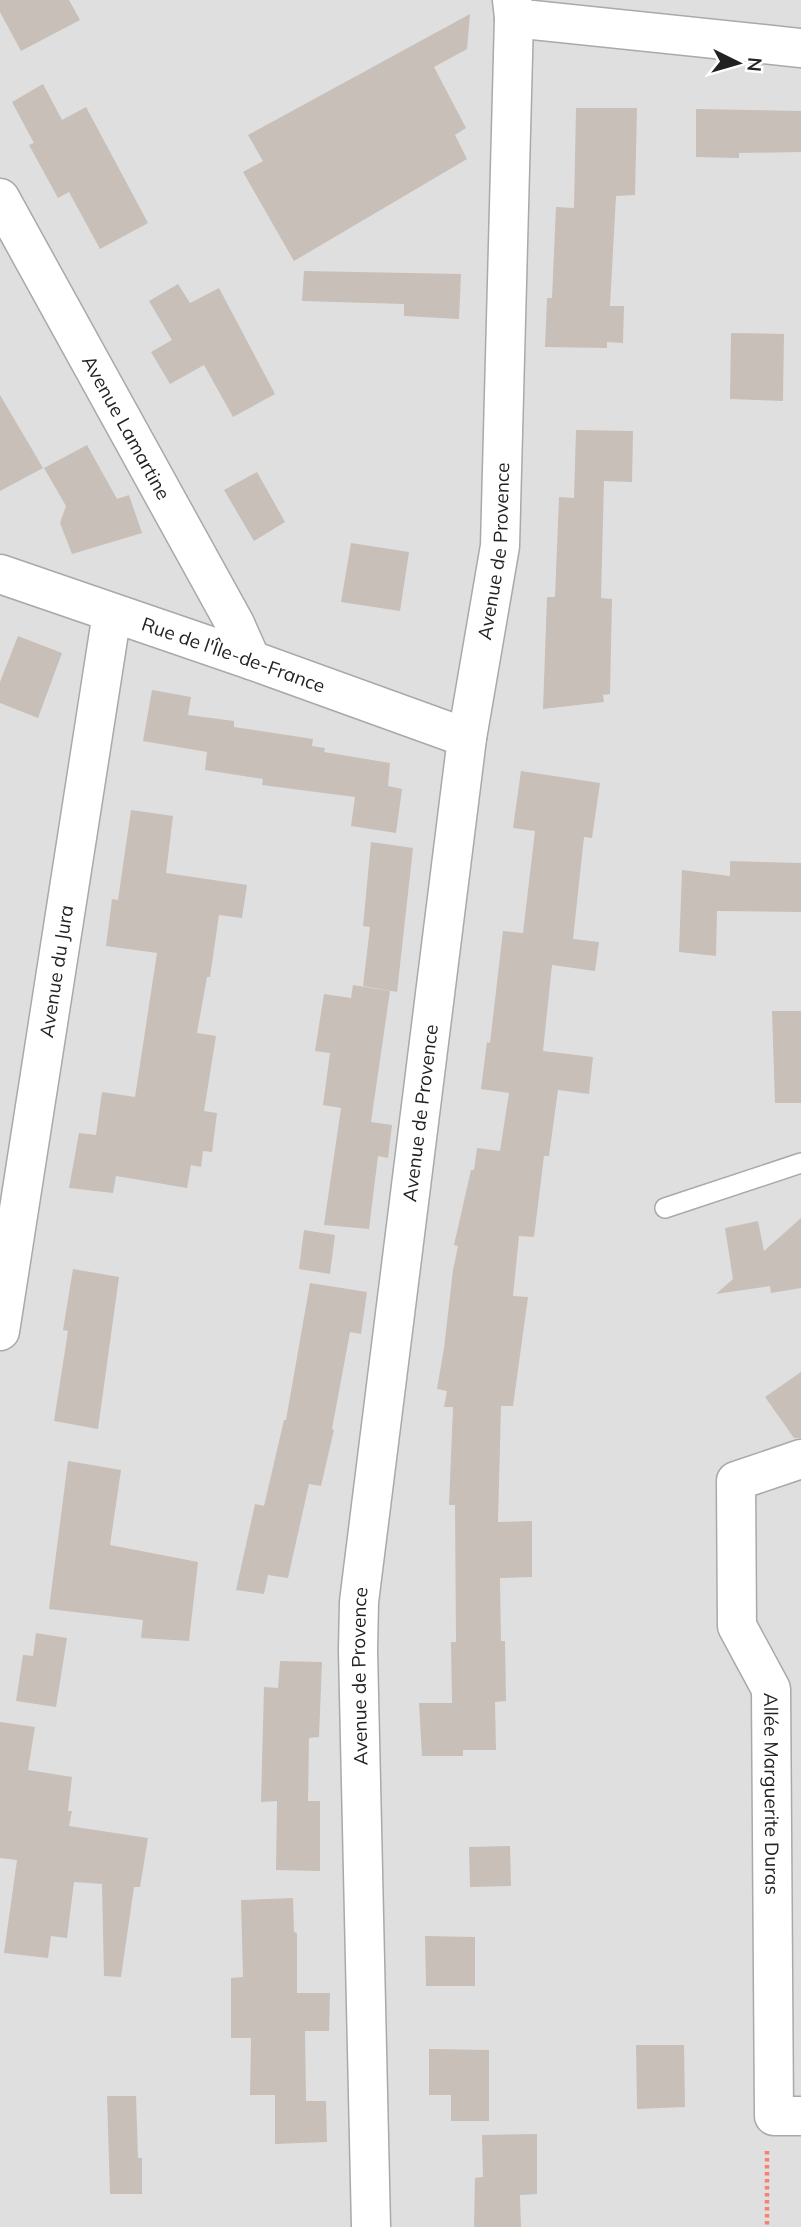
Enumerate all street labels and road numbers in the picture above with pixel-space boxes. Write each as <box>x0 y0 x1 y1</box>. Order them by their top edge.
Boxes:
street label: Avenue Lamartine <box>77 351 176 504</box>
street label: Avenue de Provence <box>472 462 514 642</box>
street label: Rue de l'Île-de-France <box>139 611 329 698</box>
street label: Avenue du Jura <box>34 903 78 1039</box>
street label: Avenue de Provence <box>397 1023 443 1203</box>
street label: Avenue de Provence <box>346 1585 373 1766</box>
street label: Allée Marguerite Duras <box>759 1693 784 1895</box>

